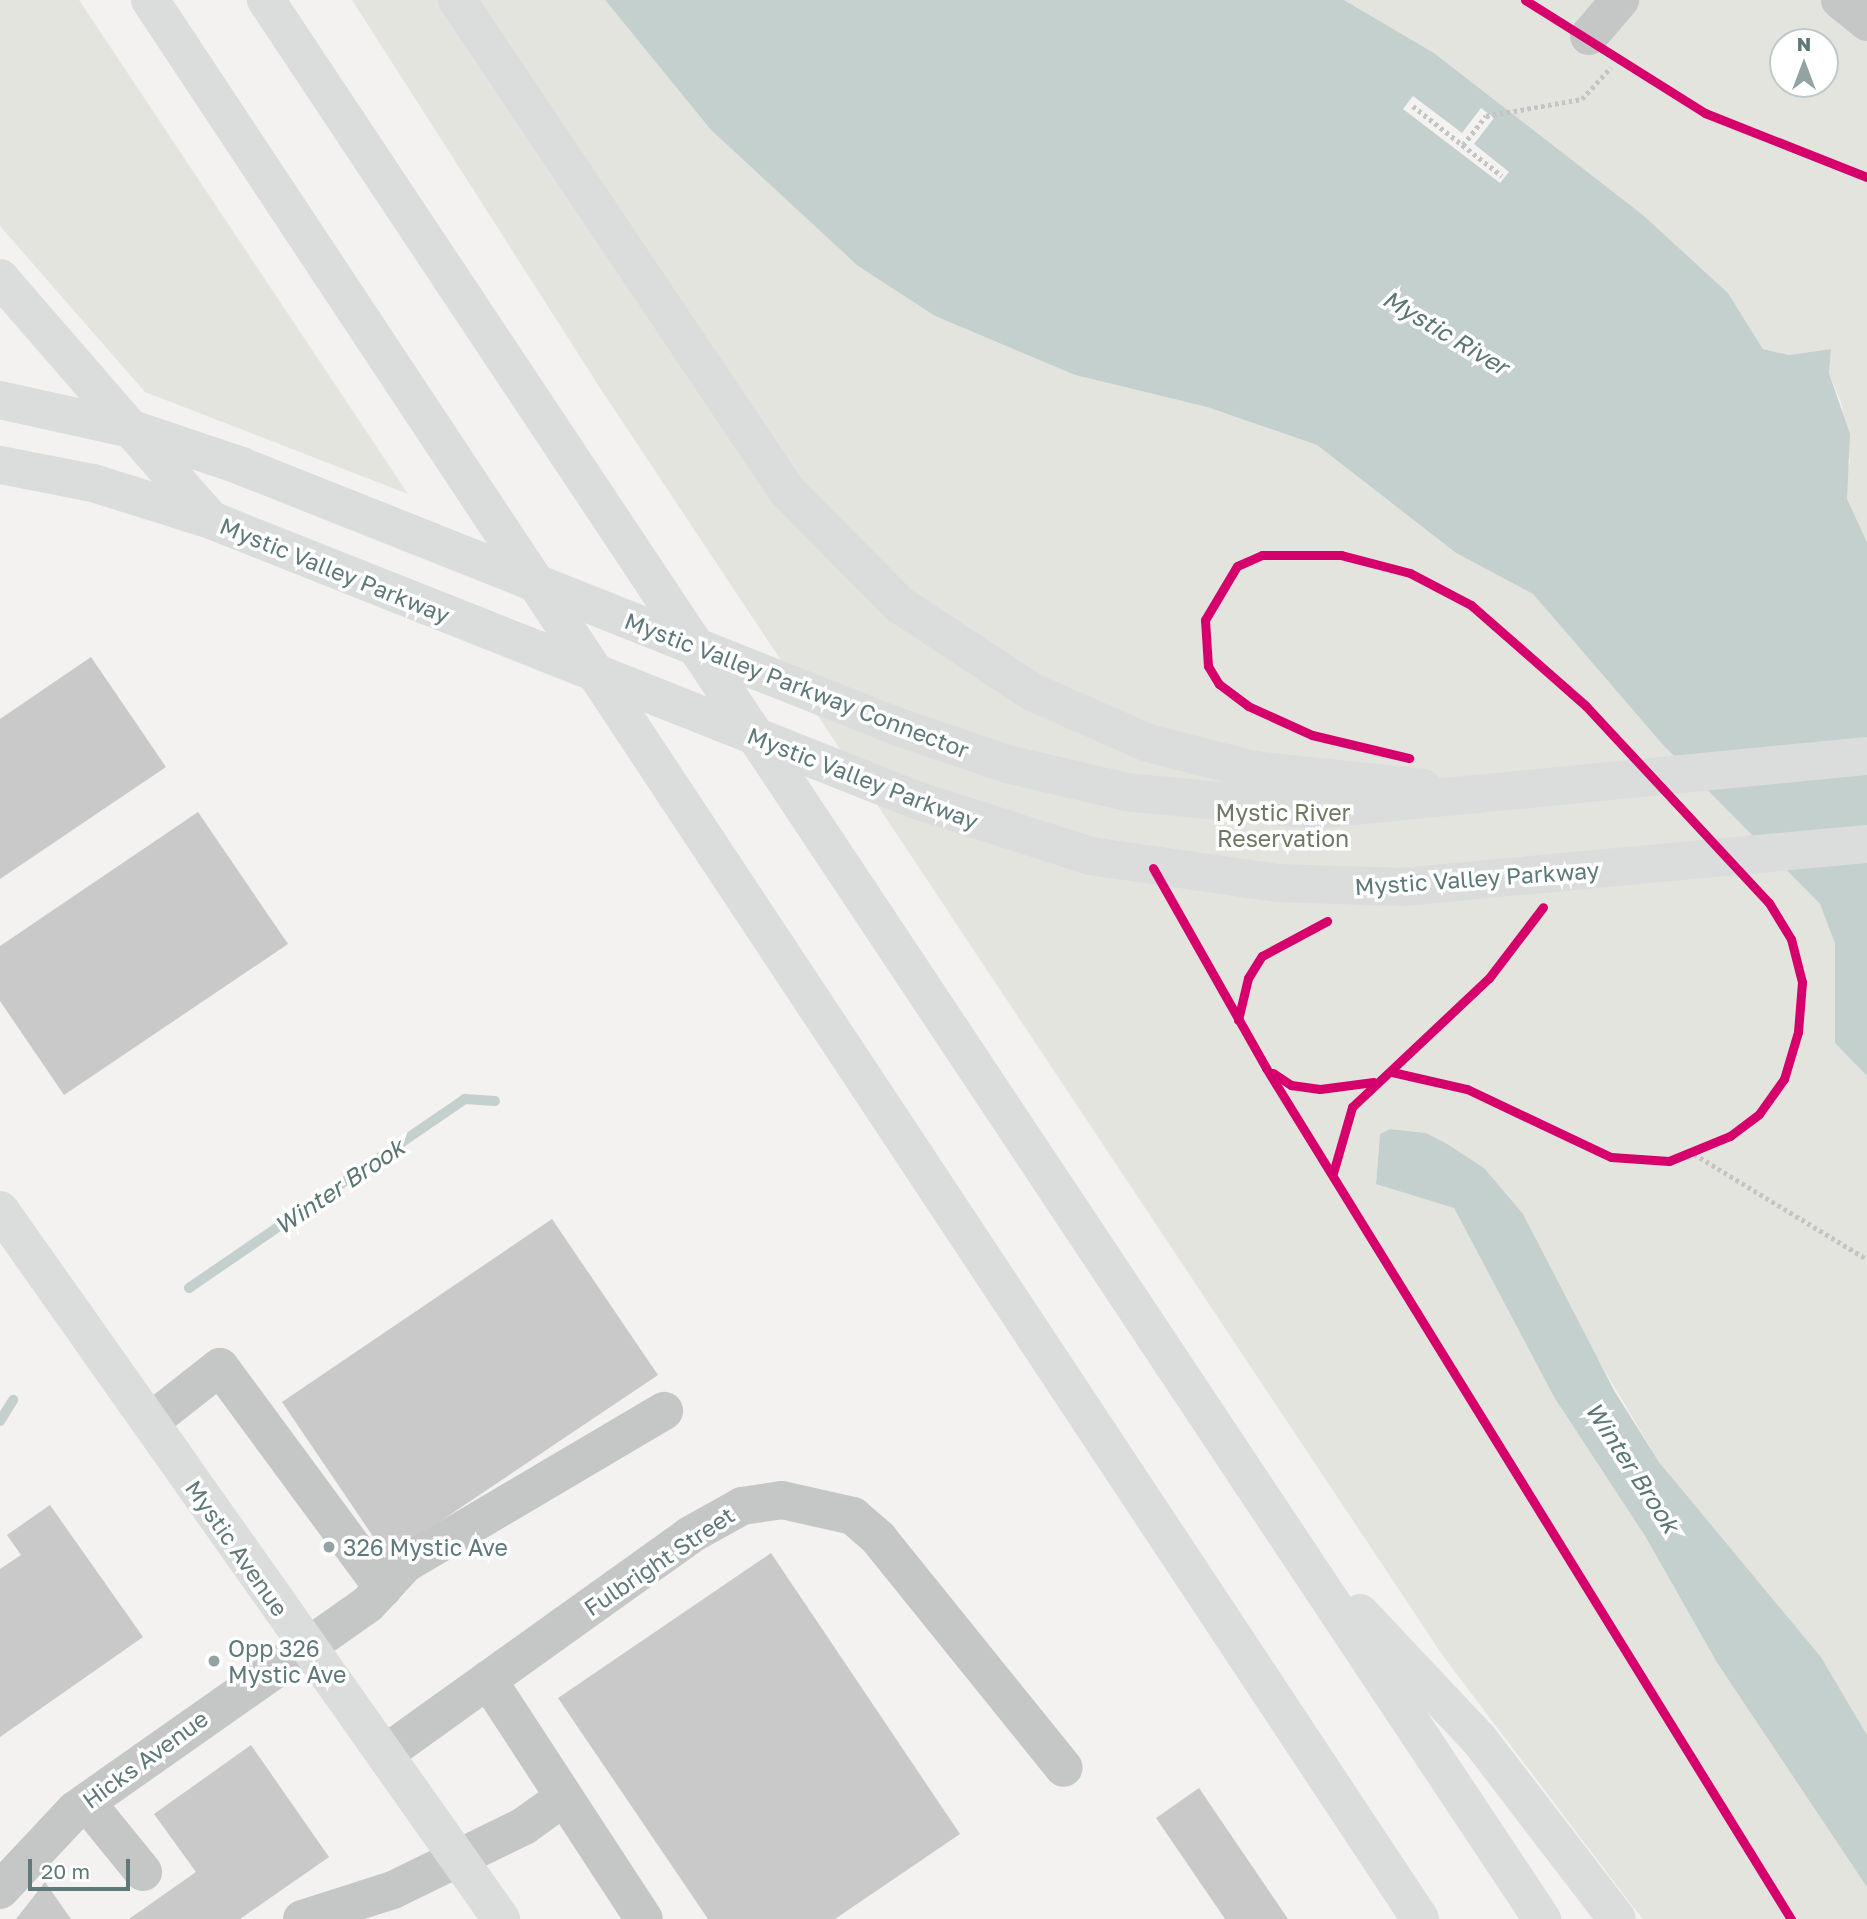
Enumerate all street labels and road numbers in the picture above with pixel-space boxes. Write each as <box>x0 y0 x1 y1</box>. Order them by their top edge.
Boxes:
street label: Mystic Valley Parkway <box>216 511 454 629</box>
street label: Mystic Valley Parkway Connector <box>621 606 973 764</box>
street label: Mystic Valley Parkway <box>744 721 982 835</box>
street label: Mystic Valley Parkway <box>1354 856 1600 900</box>
street label: Mystic Avenue <box>180 1475 294 1621</box>
street label: Fulbright Street <box>579 1501 739 1621</box>
street label: Hicks Avenue <box>77 1704 213 1814</box>

